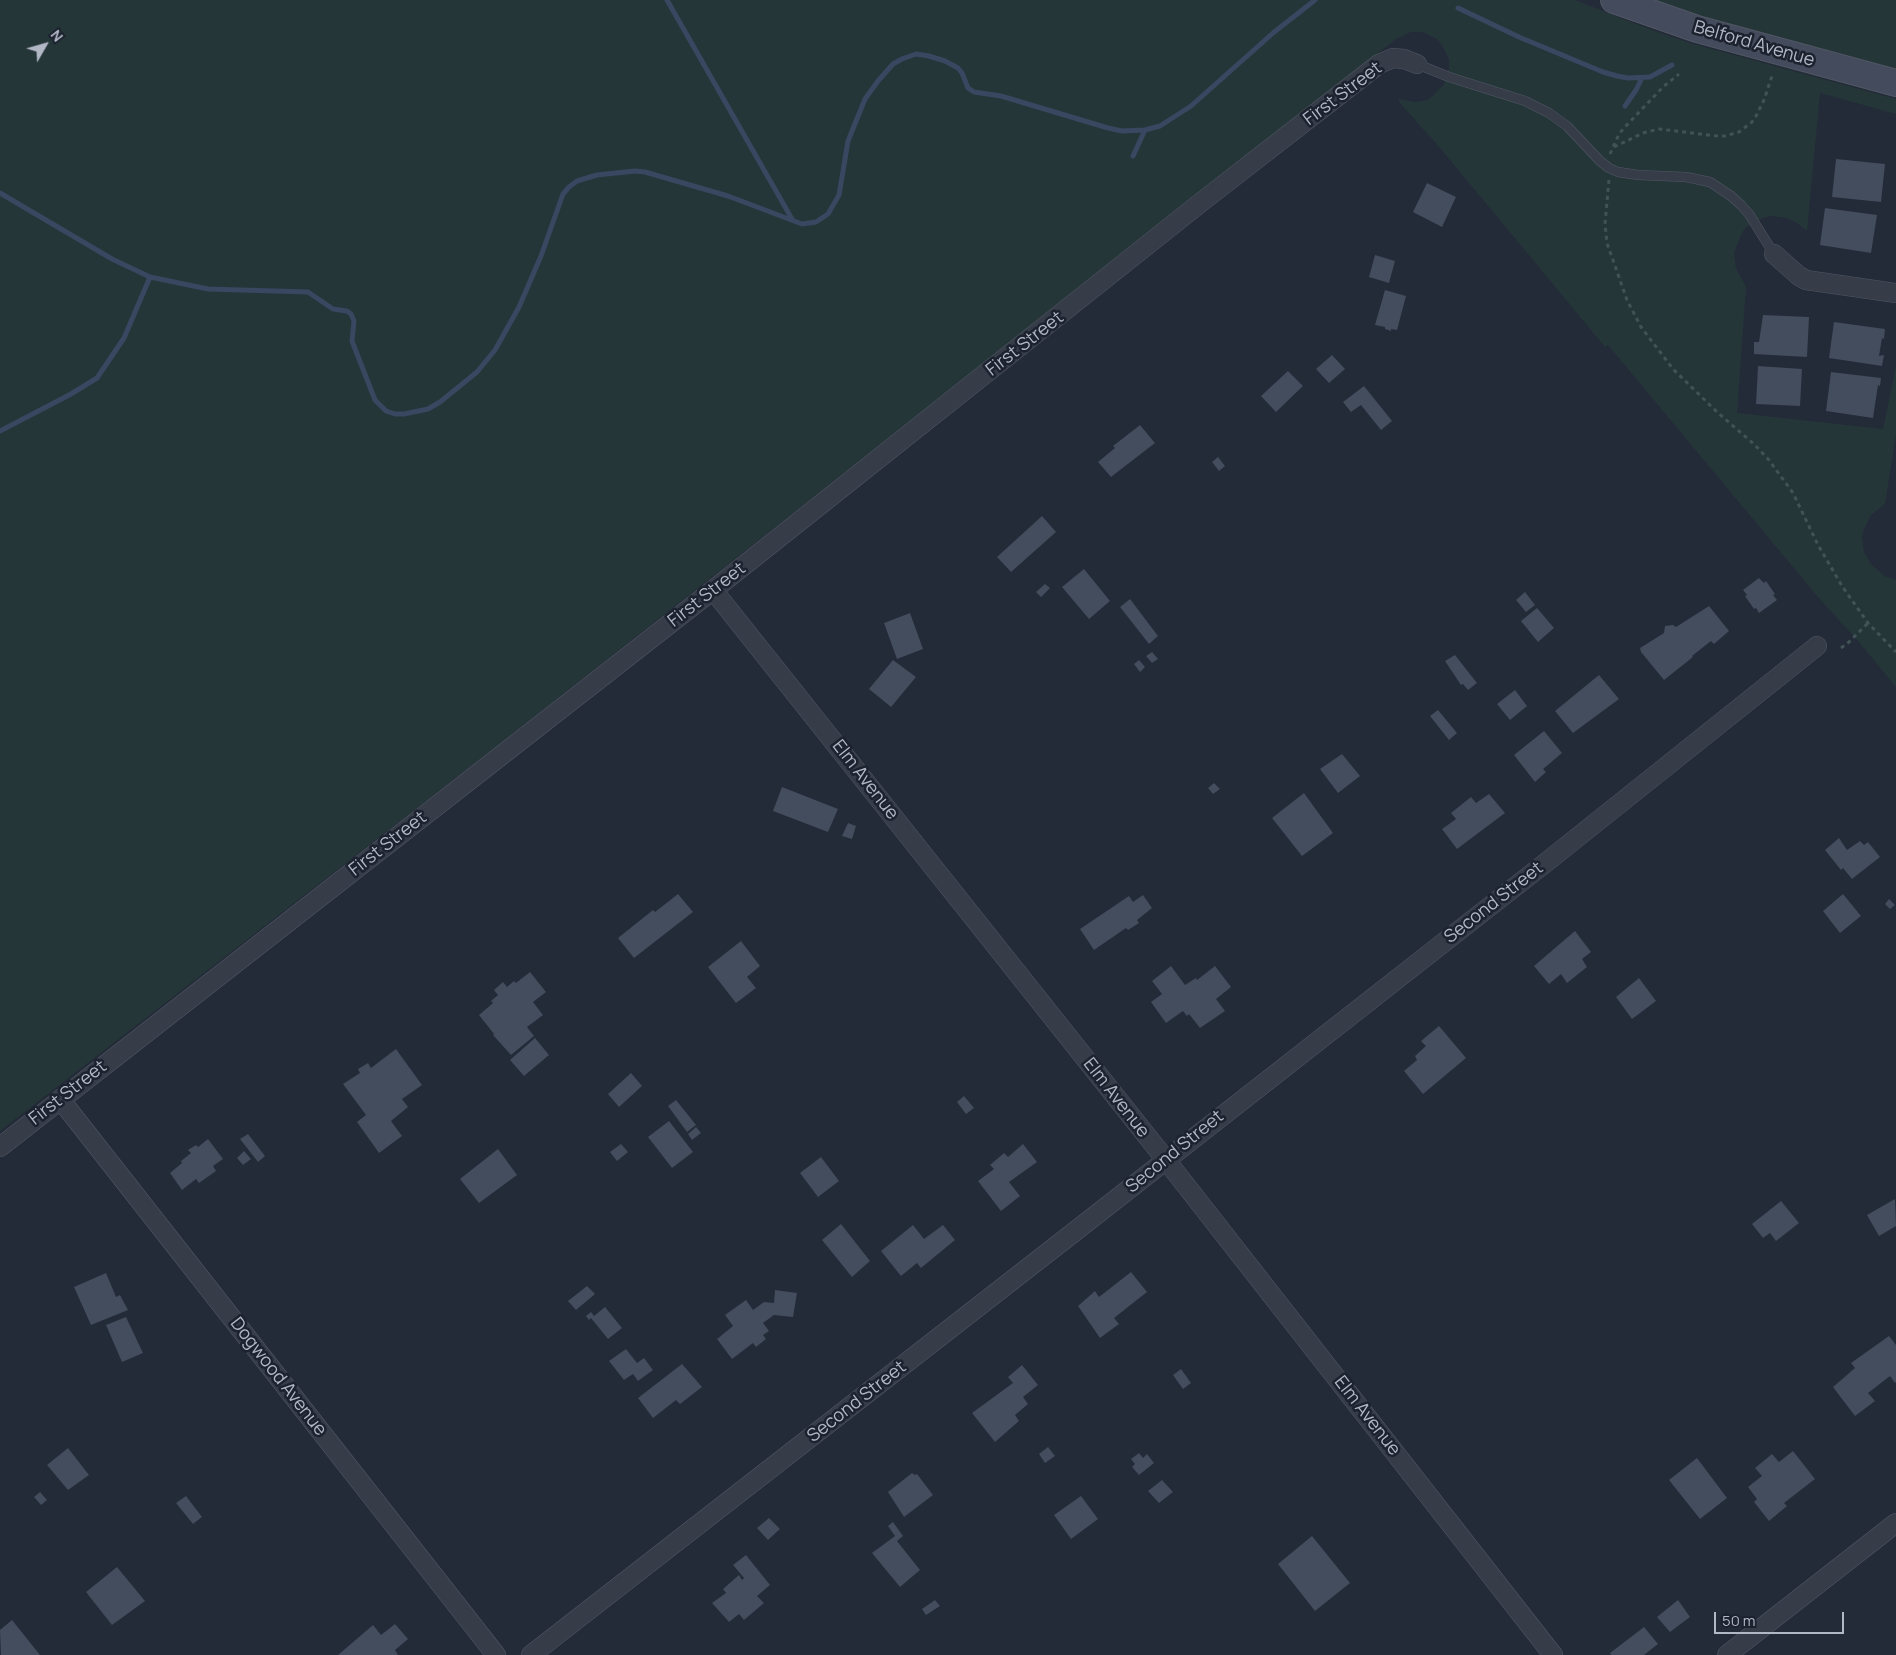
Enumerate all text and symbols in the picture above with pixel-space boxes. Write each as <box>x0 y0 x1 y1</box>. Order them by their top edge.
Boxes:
street label: Belford Avenue <box>1691 16 1817 72</box>
north arrow <box>20 20 70 70</box>
text: N <box>47 26 68 45</box>
street label: First Street <box>1300 58 1386 130</box>
street label: First Street <box>982 307 1068 381</box>
street label: First Street <box>664 558 750 632</box>
street label: Elm Avenue <box>827 736 903 824</box>
street label: First Street <box>345 807 431 881</box>
street label: Second Street <box>1440 858 1548 948</box>
street label: Elm Avenue <box>1078 1054 1154 1142</box>
street label: First Street <box>25 1056 111 1130</box>
street label: Second Street <box>1122 1106 1228 1198</box>
street label: Dogwood Avenue <box>225 1314 331 1440</box>
street label: Second Street <box>803 1357 911 1447</box>
street label: Elm Avenue <box>1329 1372 1405 1460</box>
scale bar <box>1716 1602 1846 1634</box>
text: 50 m <box>1722 1610 1756 1631</box>

